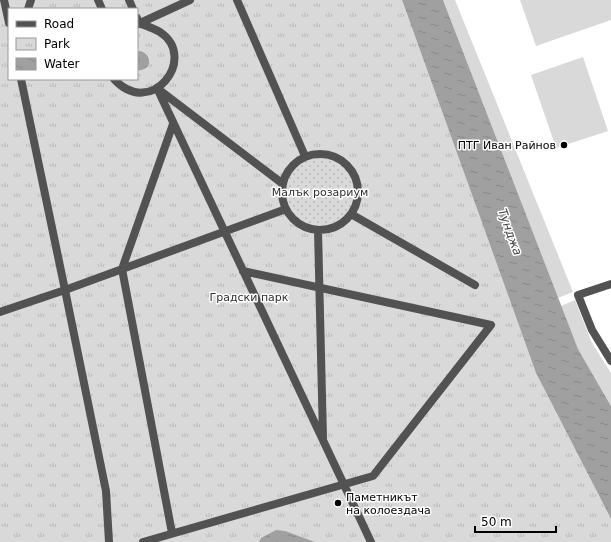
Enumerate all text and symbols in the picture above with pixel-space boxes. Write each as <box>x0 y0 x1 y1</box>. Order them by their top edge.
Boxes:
legend <box>8 8 138 80</box>
text: Road <box>44 17 74 31</box>
text: Park <box>44 37 70 51</box>
text: Water <box>44 57 80 71</box>
place label: ПТГ Иван Райнов <box>458 139 556 152</box>
marker: ПТГ Иван Райнов <box>559 140 569 150</box>
park label: Малък розариум <box>272 186 368 199</box>
water label: Тунджа <box>495 207 525 257</box>
park label: Градски парк <box>210 291 289 304</box>
place label: Паметникът на колоездача <box>346 491 431 517</box>
marker: Паметникът на колоездача <box>333 498 343 508</box>
scale bar <box>475 508 556 534</box>
text: 50 m <box>481 515 512 529</box>

